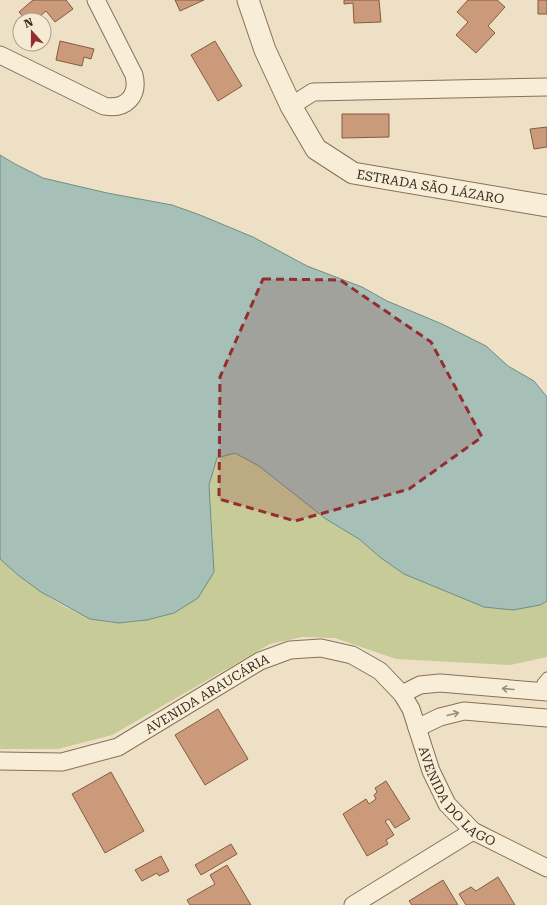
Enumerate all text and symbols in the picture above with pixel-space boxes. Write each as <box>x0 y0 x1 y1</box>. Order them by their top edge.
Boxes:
north arrow <box>12 12 52 52</box>
text: N <box>22 15 35 31</box>
street label: ESTRADA SÃO LÁZARO <box>355 167 505 207</box>
street label: AVENIDA ARAUCÁRIA <box>143 651 271 737</box>
one-way arrow <box>502 685 515 693</box>
one-way arrow <box>446 709 459 717</box>
street label: AVENIDA DO LAGO <box>416 744 498 849</box>

